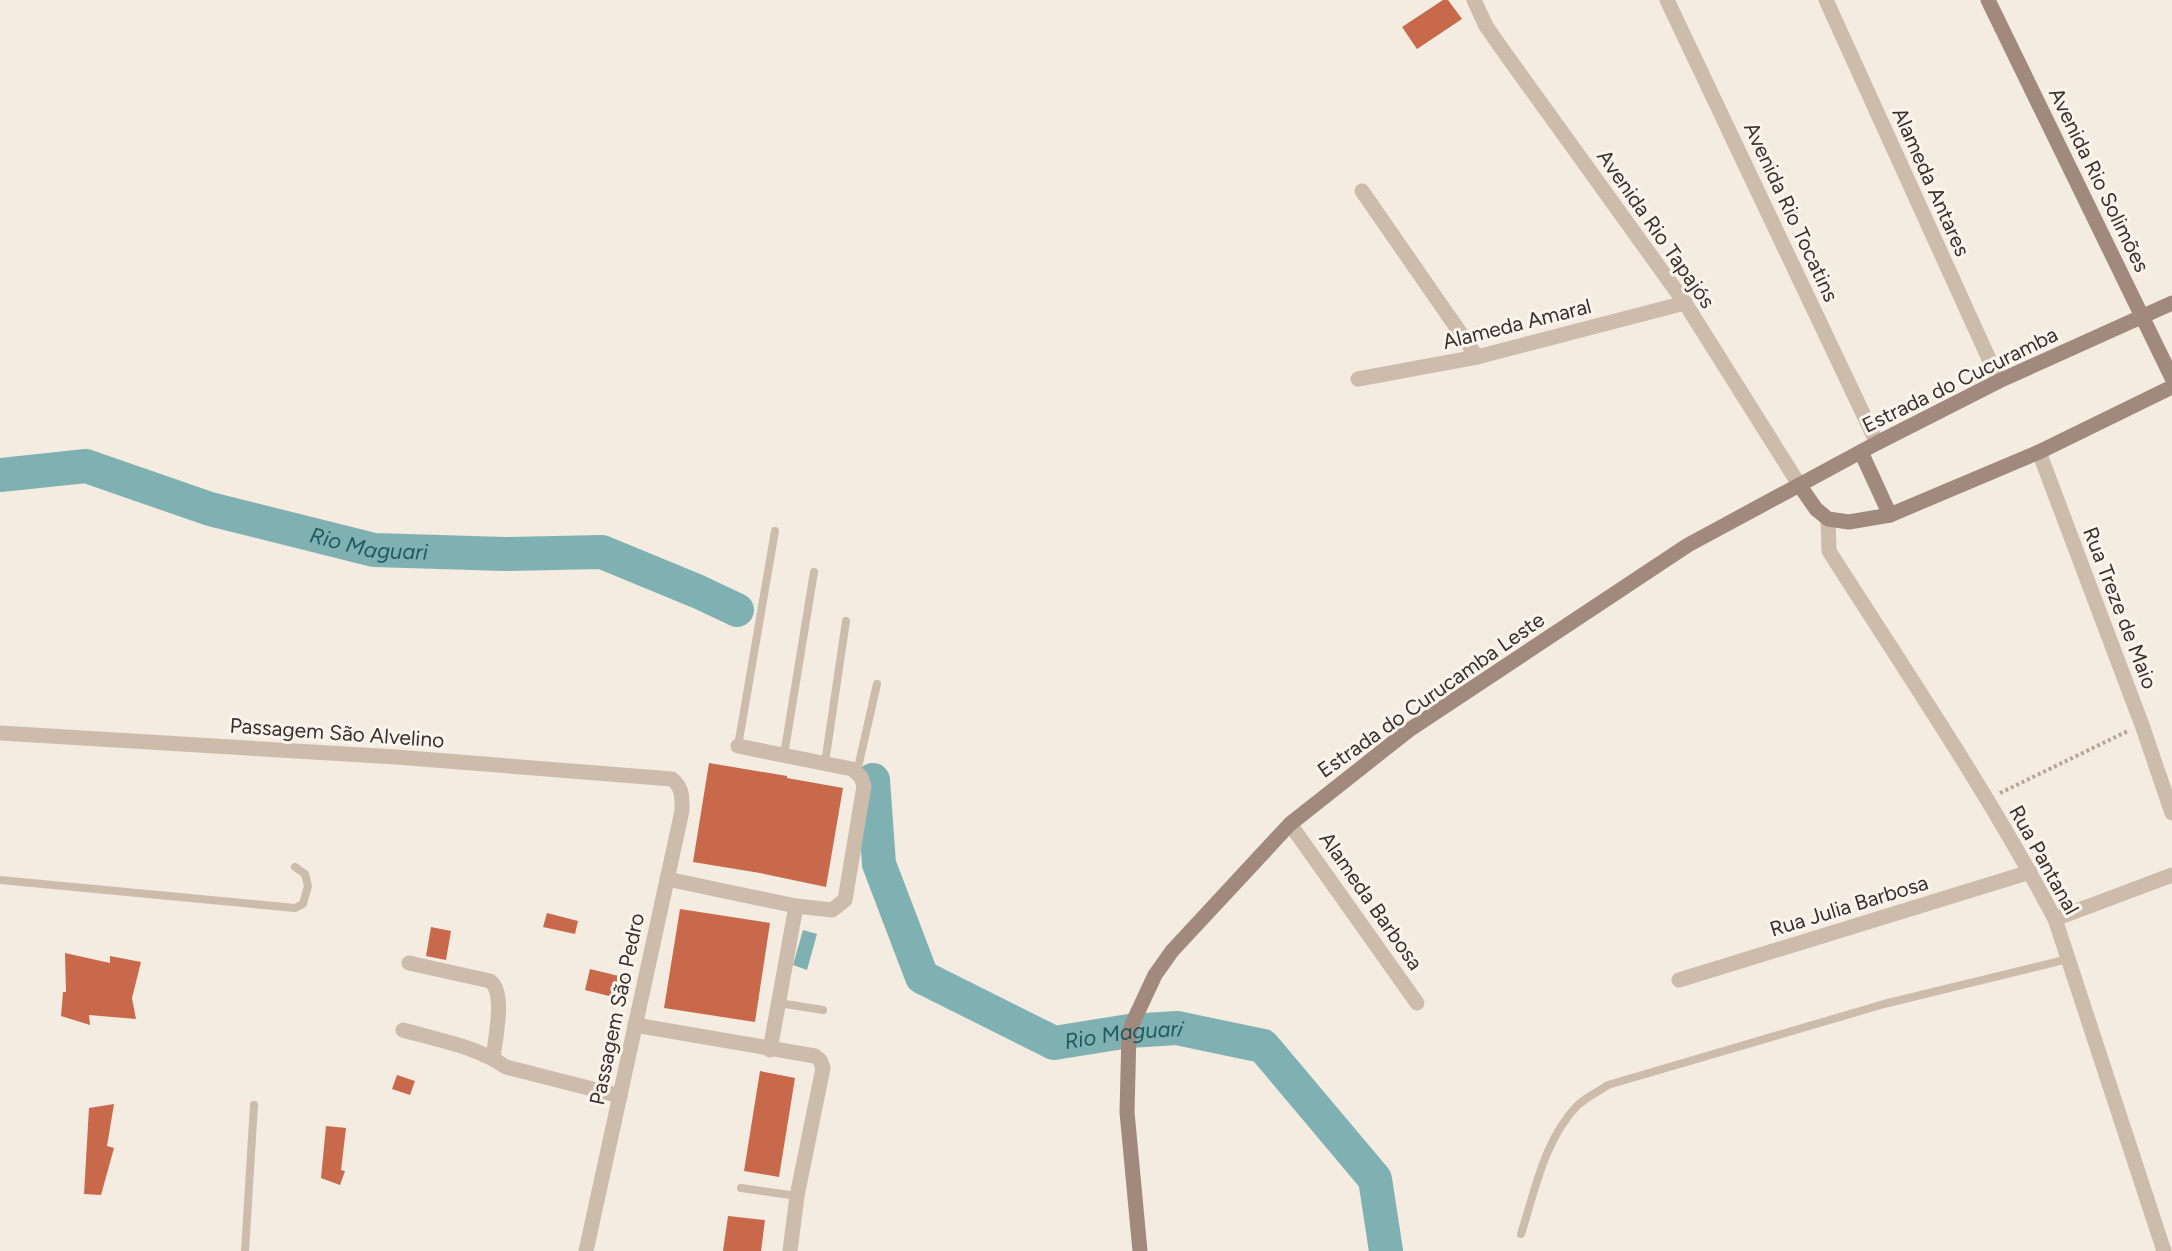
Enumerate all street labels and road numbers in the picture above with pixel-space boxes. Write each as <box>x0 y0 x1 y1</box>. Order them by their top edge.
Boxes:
street label: Avenida Rio Solimões <box>2044 83 2155 276</box>
street label: Alameda Antares <box>1888 104 1975 260</box>
street label: Avenida Rio Tocatins <box>1739 118 1844 306</box>
street label: Avenida Rio Tapajós <box>1592 145 1721 313</box>
street label: Alameda Amaral <box>1440 293 1594 354</box>
street label: Estrada do Cucuramba <box>1858 321 2062 438</box>
street label: Rua Treze de Maio <box>2078 523 2163 692</box>
street label: Estrada do Curucamba Leste <box>1312 607 1549 783</box>
street label: Passagem São Alvelino <box>229 713 445 752</box>
street label: Rua Pantanal <box>2004 801 2085 919</box>
street label: Alameda Barbosa <box>1315 827 1428 975</box>
street label: Rua Julia Barbosa <box>1767 870 1931 941</box>
street label: Passagem São Pedro <box>584 911 649 1107</box>

